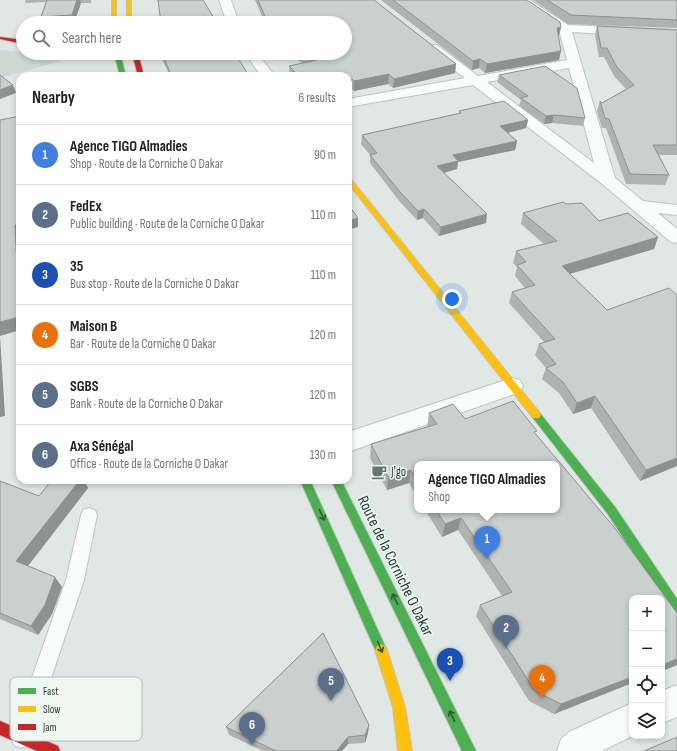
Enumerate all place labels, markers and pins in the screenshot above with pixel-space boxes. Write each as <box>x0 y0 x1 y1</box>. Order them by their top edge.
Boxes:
cafe icon: J'go <box>370 463 388 481</box>
place label: J'go <box>390 464 406 480</box>
pin: 1 <box>474 526 500 559</box>
pin: 2 <box>493 615 519 648</box>
pin: 3 <box>437 648 463 681</box>
pin: 4 <box>529 665 555 698</box>
pin: 5 <box>318 668 344 701</box>
pin: 6 <box>239 712 265 745</box>

